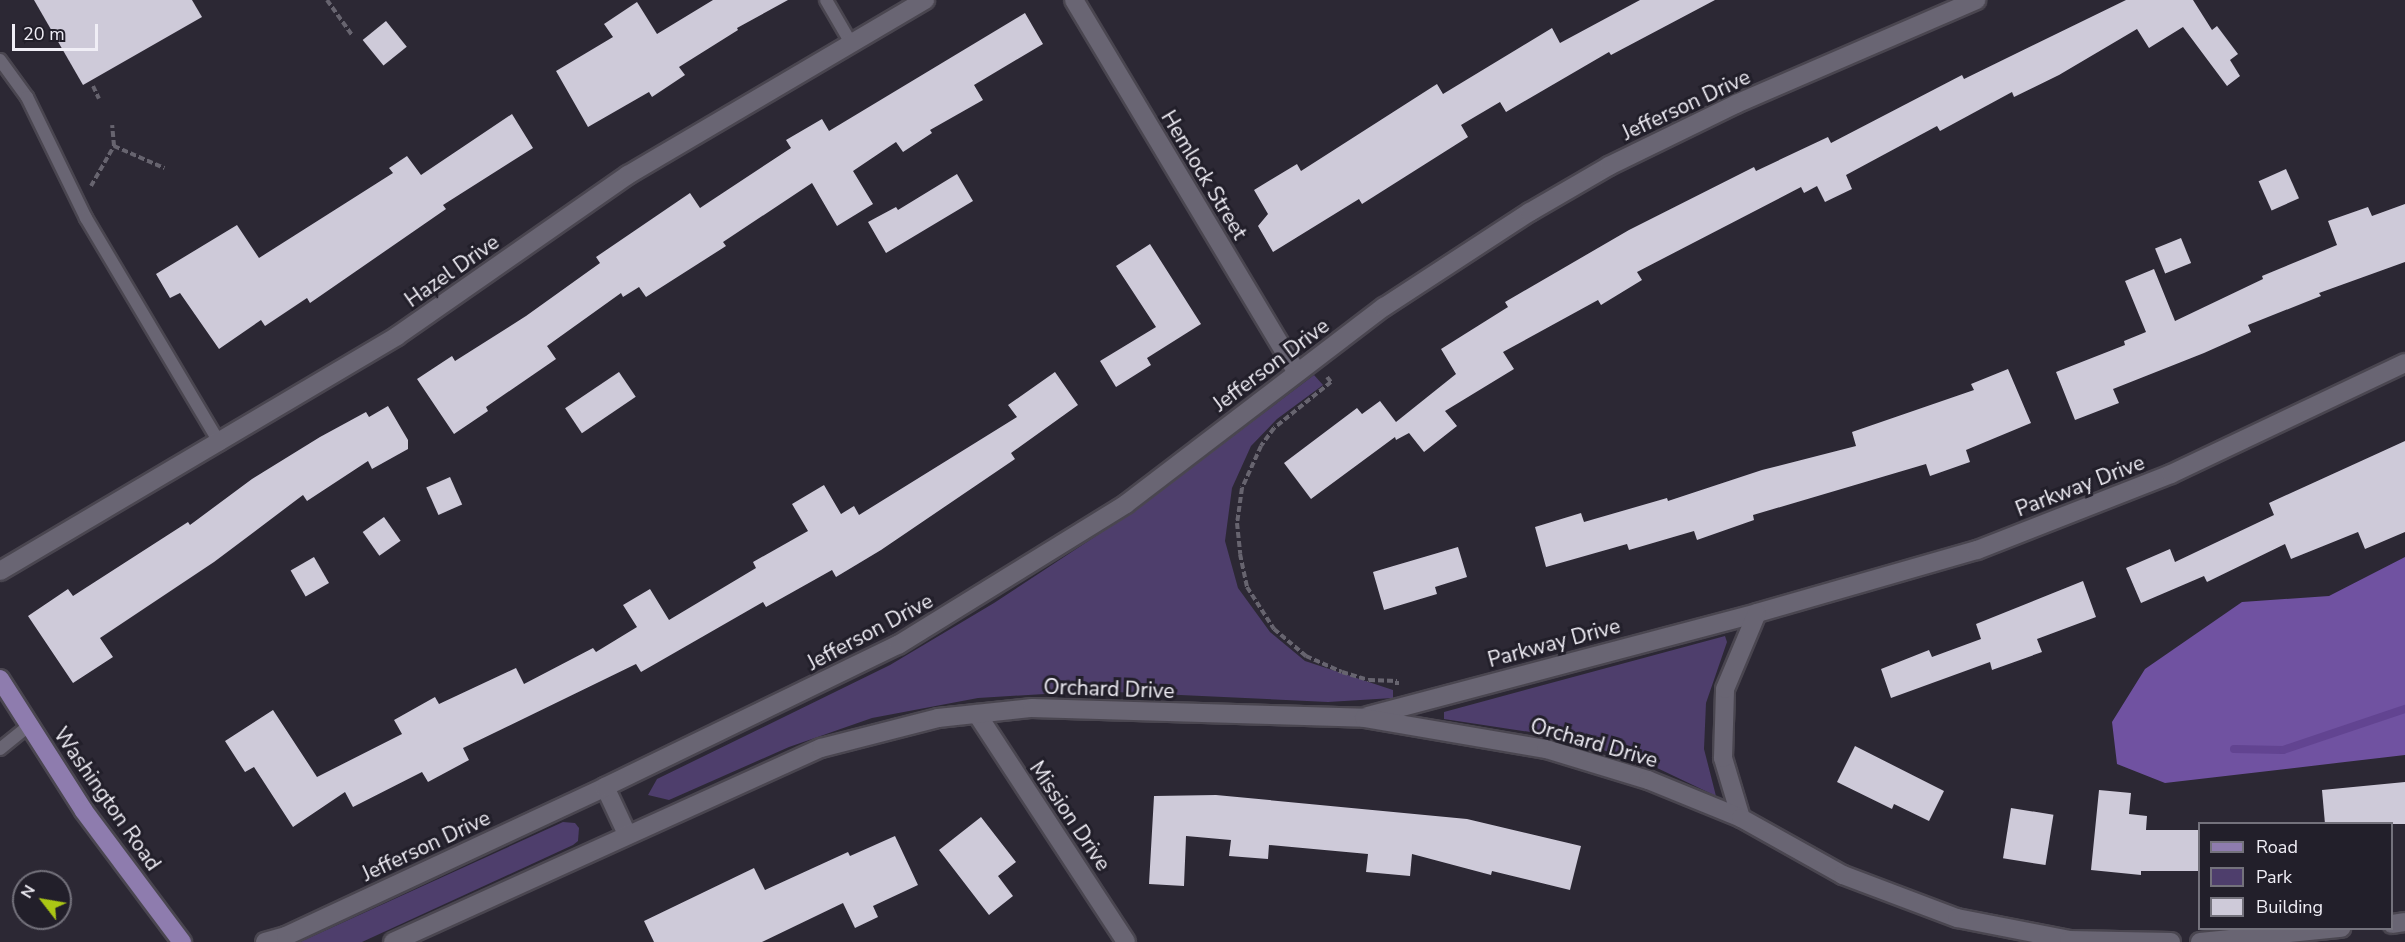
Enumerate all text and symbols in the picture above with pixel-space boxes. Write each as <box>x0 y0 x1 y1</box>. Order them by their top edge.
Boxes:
scale bar <box>15 12 100 50</box>
text: 20 m <box>23 22 65 46</box>
street label: Jefferson Drive <box>1618 64 1754 146</box>
street label: Hemlock Street <box>1156 106 1252 244</box>
street label: Hazel Drive <box>400 229 504 313</box>
street label: Jefferson Drive <box>1208 313 1334 417</box>
street label: Parkway Drive <box>2012 450 2148 522</box>
street label: Jefferson Drive <box>803 588 937 676</box>
street label: Parkway Drive <box>1485 613 1623 673</box>
street label: Orchard Drive <box>1043 674 1175 704</box>
street label: Orchard Drive <box>1528 713 1660 773</box>
street label: Washington Road <box>48 722 166 876</box>
street label: Mission Drive <box>1024 756 1116 876</box>
street label: Jefferson Drive <box>358 805 494 887</box>
legend <box>2198 822 2393 930</box>
text: Road <box>2256 835 2298 859</box>
text: Park <box>2256 865 2292 889</box>
north arrow <box>12 870 72 930</box>
text: N <box>16 881 41 903</box>
text: Building <box>2256 895 2323 919</box>

